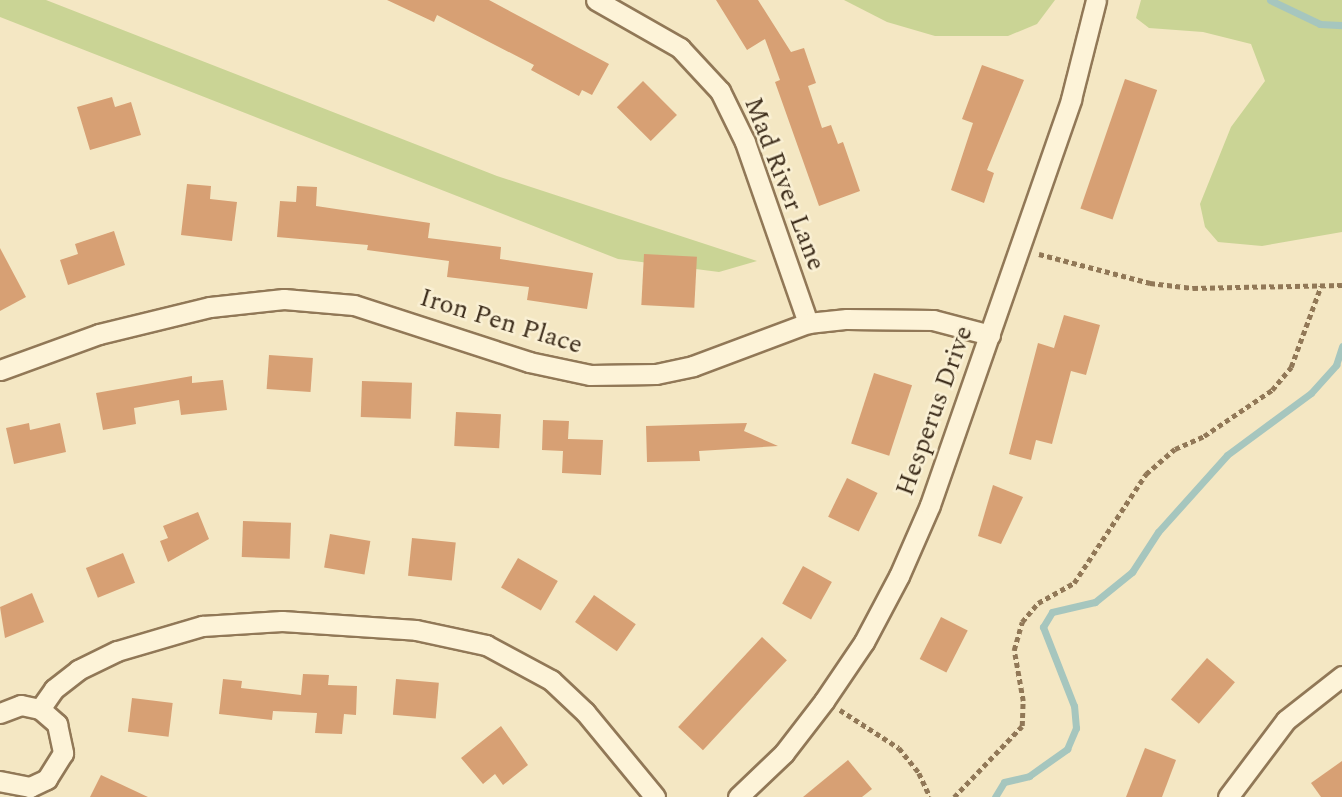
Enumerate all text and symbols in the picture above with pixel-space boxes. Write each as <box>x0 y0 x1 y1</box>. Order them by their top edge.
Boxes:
street label: Mad River Lane <box>737 93 831 275</box>
street label: Iron Pen Place <box>416 282 586 362</box>
street label: Hesperus Drive <box>890 322 980 500</box>

